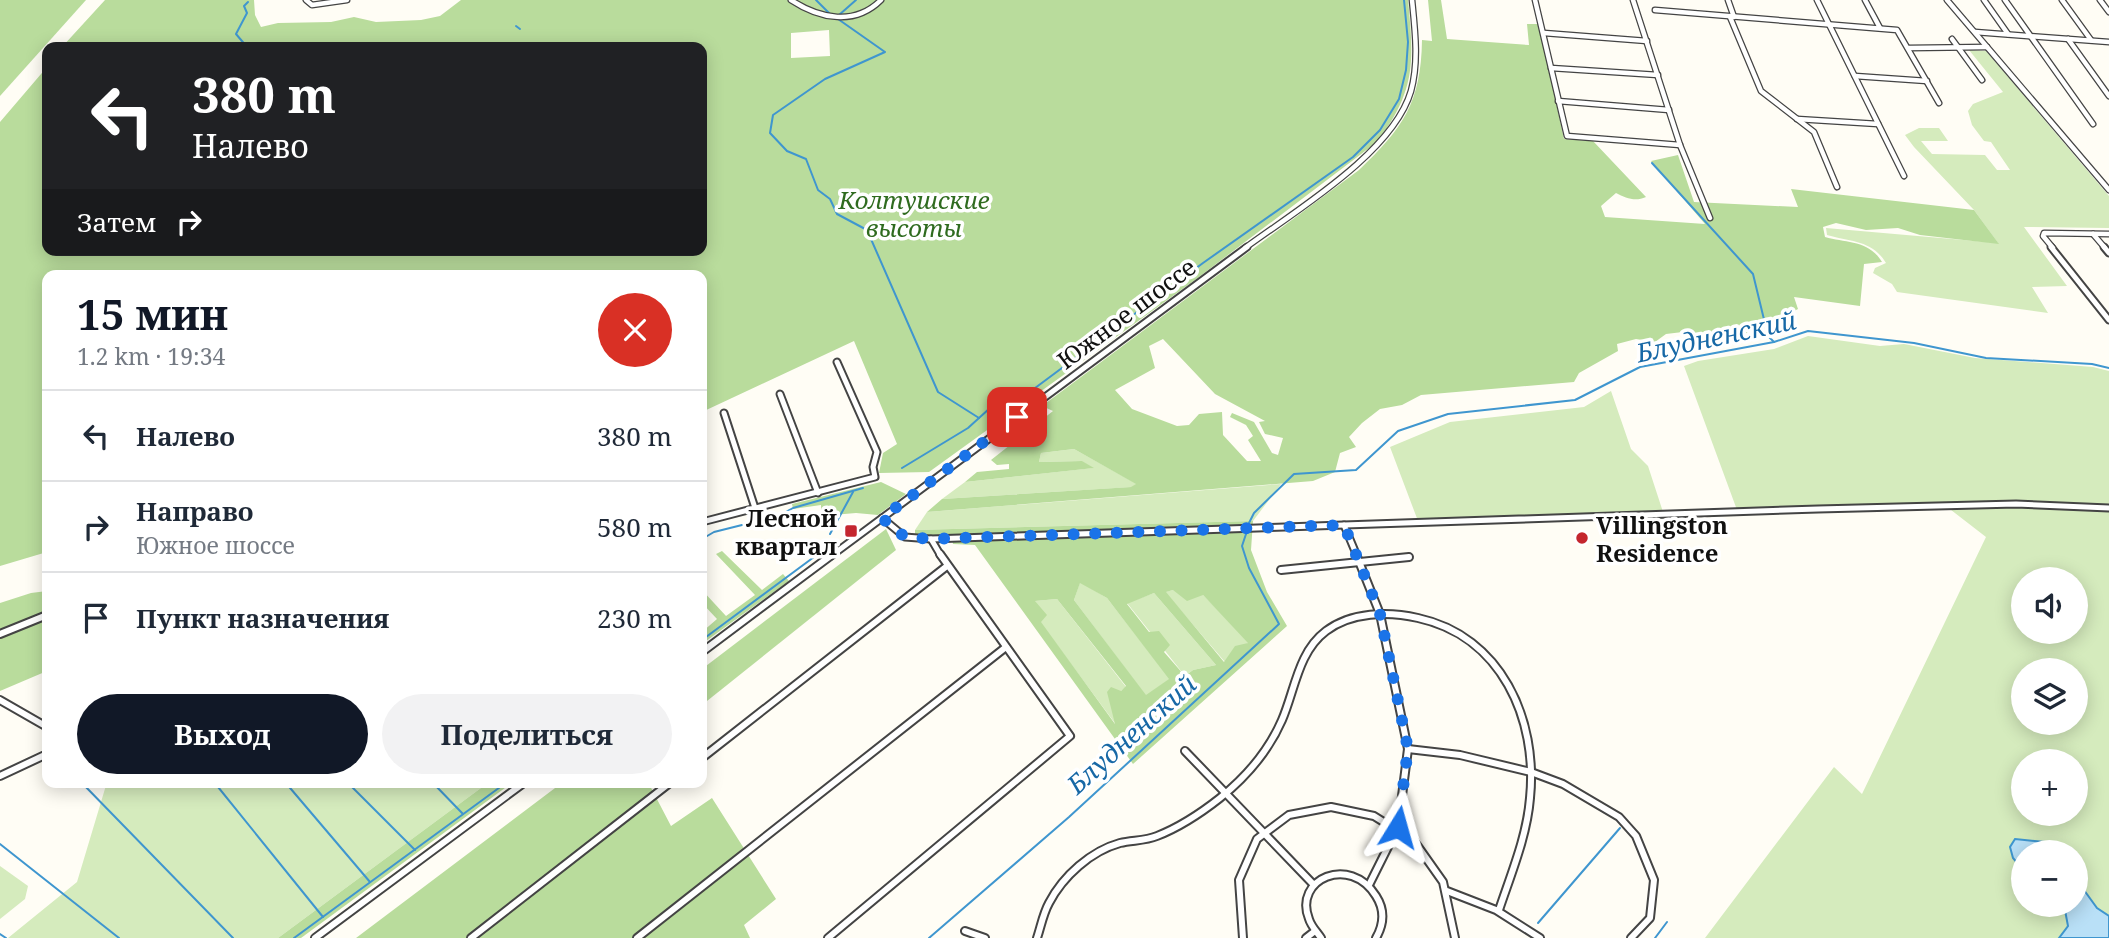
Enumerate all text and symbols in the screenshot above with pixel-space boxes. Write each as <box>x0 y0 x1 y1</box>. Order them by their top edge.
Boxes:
text: 380 m <box>192 61 336 127</box>
icon: left <box>77 70 168 161</box>
text: Налево <box>192 124 309 167</box>
park label: Колтушские высоты <box>837 183 990 244</box>
icon: right <box>170 203 208 241</box>
text: Затем <box>77 204 156 240</box>
street label: Южное шоссе <box>1050 250 1202 376</box>
text: 15 мин <box>77 285 228 342</box>
button: close <box>598 293 672 367</box>
water label: Блудненский <box>1632 301 1799 371</box>
text: 1.2 km · 19:34 <box>77 340 225 372</box>
pin <box>987 387 1047 447</box>
icon: arrive <box>998 398 1036 436</box>
icon: left <box>77 417 115 455</box>
text: Налево <box>136 418 235 454</box>
text: 380 m <box>597 418 672 454</box>
text: Направо <box>136 493 254 529</box>
place label: Лесной квартал <box>735 501 837 562</box>
icon: right <box>77 508 115 546</box>
place label: Villingston Residence <box>1596 508 1728 569</box>
text: 580 m <box>597 509 672 545</box>
marker: Лесной квартал <box>843 523 859 539</box>
text: Южное шоссе <box>136 529 295 561</box>
marker: Villingston Residence <box>1574 530 1590 546</box>
map controls <box>2011 567 2088 917</box>
button: sound <box>2011 567 2088 644</box>
icon: arrive <box>77 599 115 637</box>
text: Пункт назначения <box>136 600 389 636</box>
text: 230 m <box>597 600 672 636</box>
button: layers <box>2011 658 2088 735</box>
water label: Блудненский <box>1058 666 1203 802</box>
button: Выход <box>77 694 368 774</box>
button: Поделиться <box>382 694 672 774</box>
button: + <box>2011 749 2088 826</box>
position arrow <box>1361 790 1435 864</box>
button: − <box>2011 840 2088 917</box>

